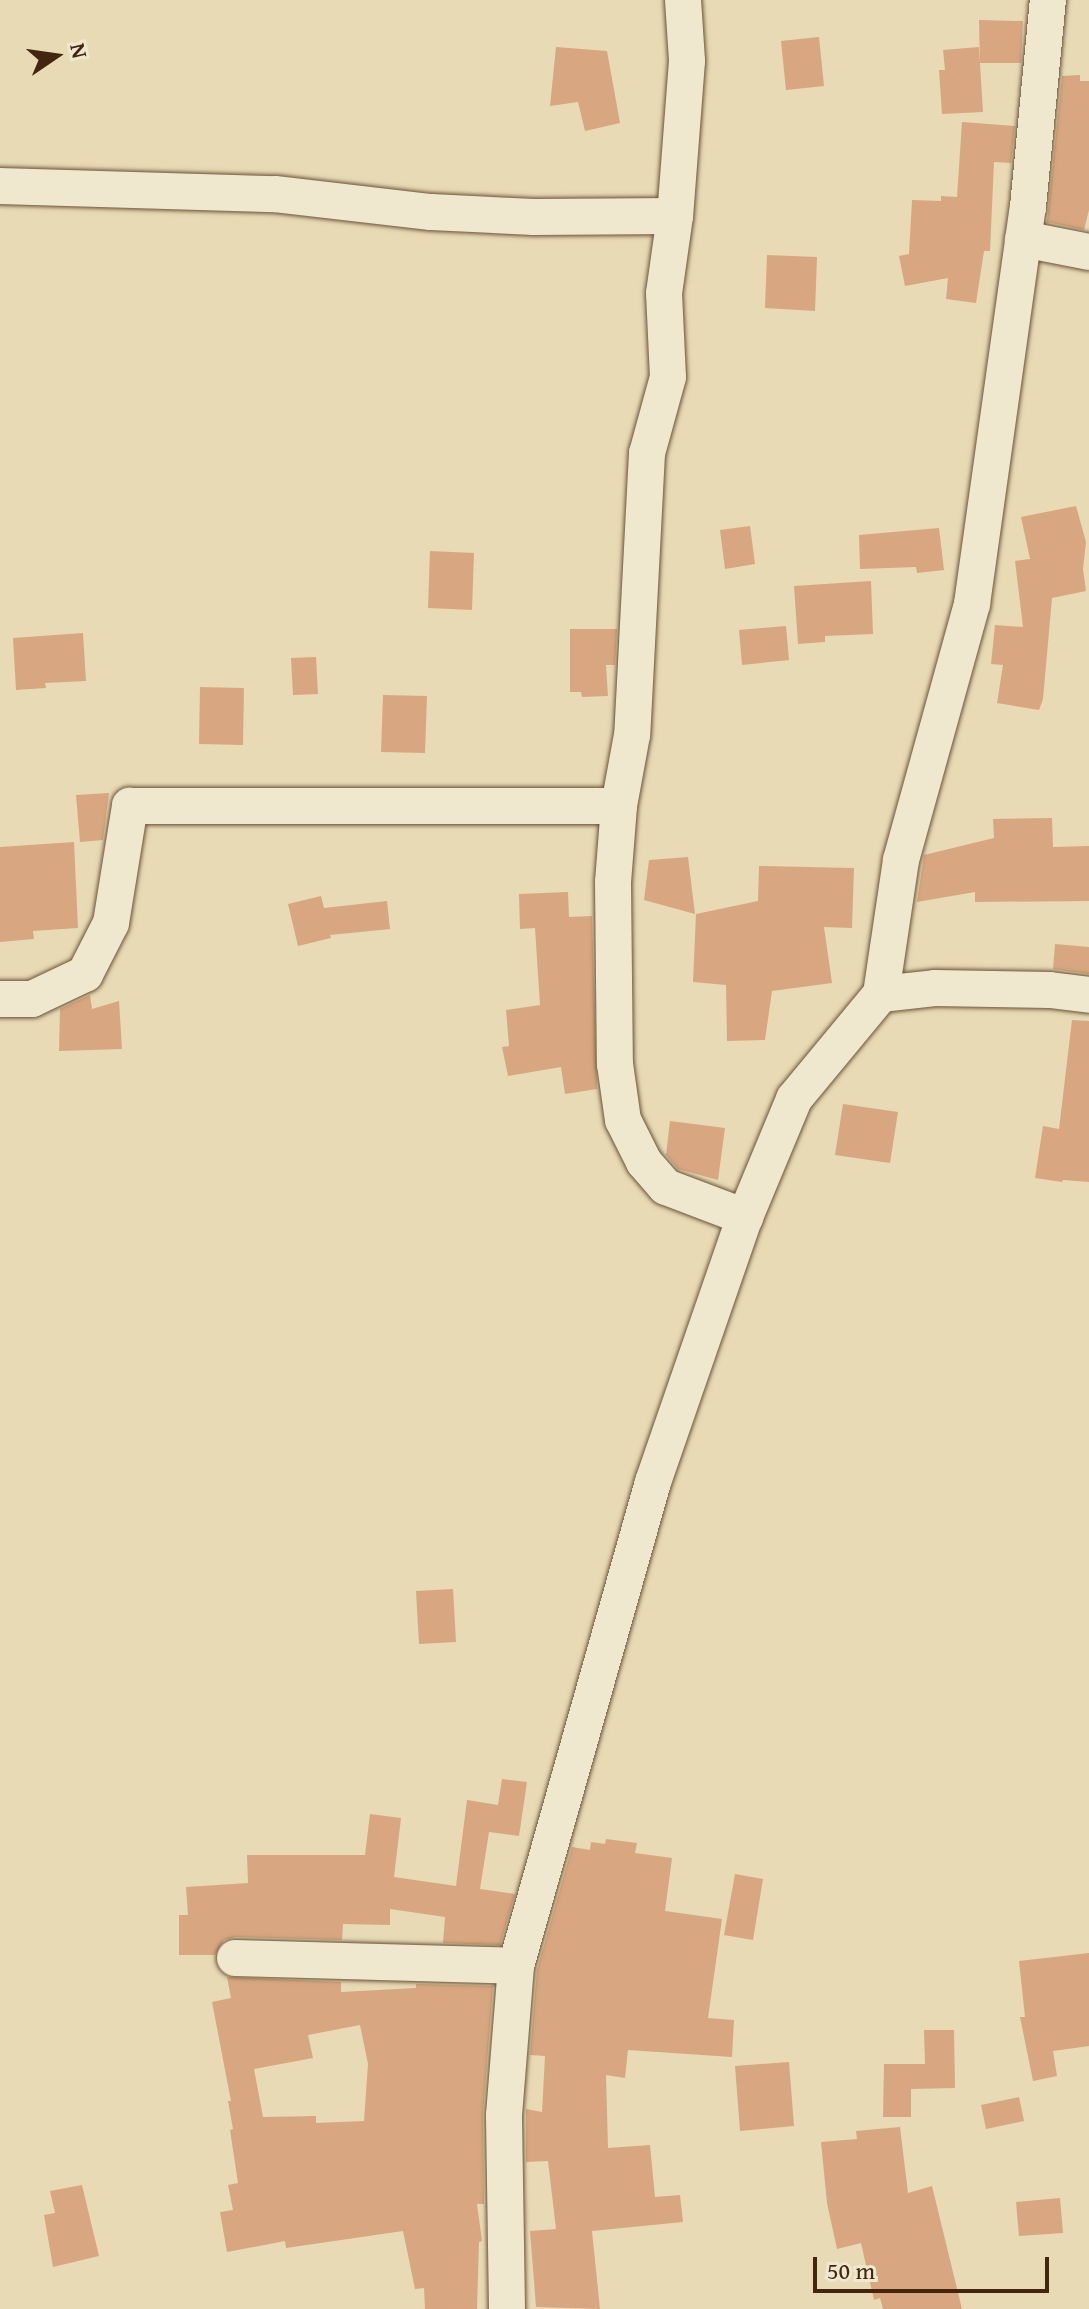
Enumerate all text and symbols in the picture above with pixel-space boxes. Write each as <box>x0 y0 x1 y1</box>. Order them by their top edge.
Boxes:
north arrow <box>16 16 96 96</box>
text: N <box>62 40 97 61</box>
scale bar <box>817 2241 1053 2291</box>
text: 50 m <box>827 2253 875 2288</box>

